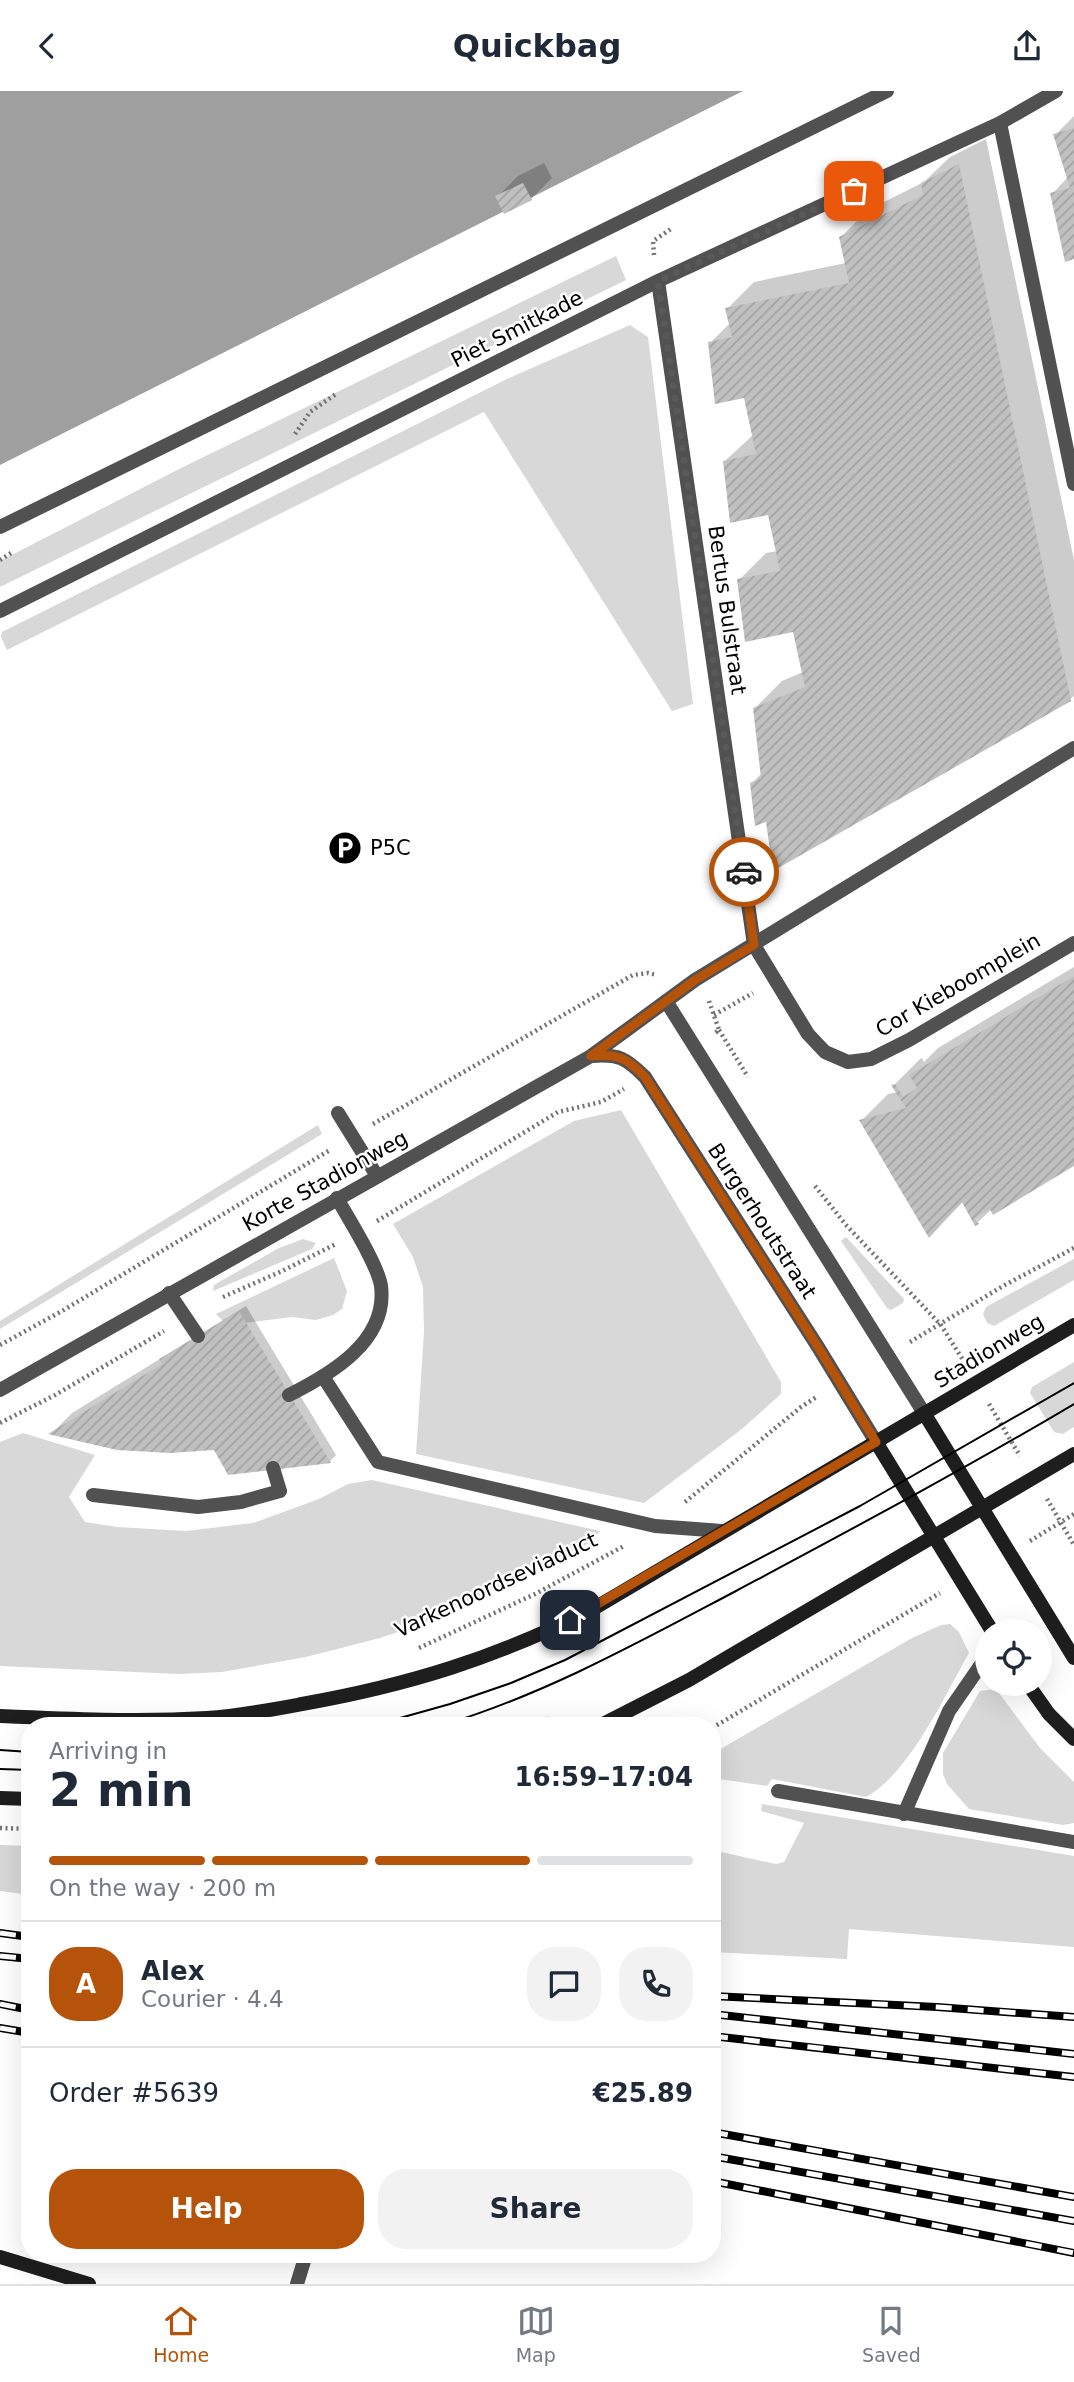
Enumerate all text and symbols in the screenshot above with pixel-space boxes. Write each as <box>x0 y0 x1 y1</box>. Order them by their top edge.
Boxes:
icon: back <box>28 27 66 65</box>
text: Quickbag <box>453 27 621 65</box>
icon: share <box>1008 27 1046 65</box>
pin <box>824 161 884 221</box>
icon: bag <box>835 172 873 210</box>
street label: Piet Smitkade <box>447 285 587 373</box>
street label: Bertus Bulstraat <box>703 524 751 696</box>
parking icon: P5C <box>326 829 364 867</box>
place label: P5C <box>370 836 411 860</box>
courier <box>709 837 779 907</box>
icon: car <box>725 853 763 891</box>
street label: Cor Kieboomplein <box>871 928 1045 1042</box>
street label: Korte Stadionweg <box>238 1126 412 1236</box>
street label: Burgerhoutstraat <box>703 1139 821 1303</box>
street label: Stadionweg <box>930 1309 1048 1393</box>
street label: Varkenoordseviaduct <box>391 1528 601 1642</box>
pin <box>540 1590 600 1650</box>
icon: home <box>551 1601 589 1639</box>
map controls <box>975 1619 1052 1696</box>
button: locate <box>975 1619 1052 1696</box>
text: Arriving in <box>49 1738 167 1764</box>
text: 16:59–17:04 <box>514 1762 693 1792</box>
text: 2 min <box>49 1763 193 1817</box>
text: On the way · 200 m <box>49 1875 276 1901</box>
button: chat <box>527 1947 601 2021</box>
button: phone <box>619 1947 693 2021</box>
text: Alex <box>141 1956 204 1986</box>
text: A <box>76 1969 96 1999</box>
text: Courier · 4.4 <box>141 1986 284 2012</box>
text: Order #5639 <box>49 2078 219 2108</box>
text: €25.89 <box>593 2078 693 2108</box>
button: Help <box>49 2169 364 2249</box>
button: Share <box>378 2169 693 2249</box>
tab: Home <box>153 2302 209 2366</box>
tab: Map <box>516 2302 556 2366</box>
tab: Saved <box>862 2302 921 2366</box>

